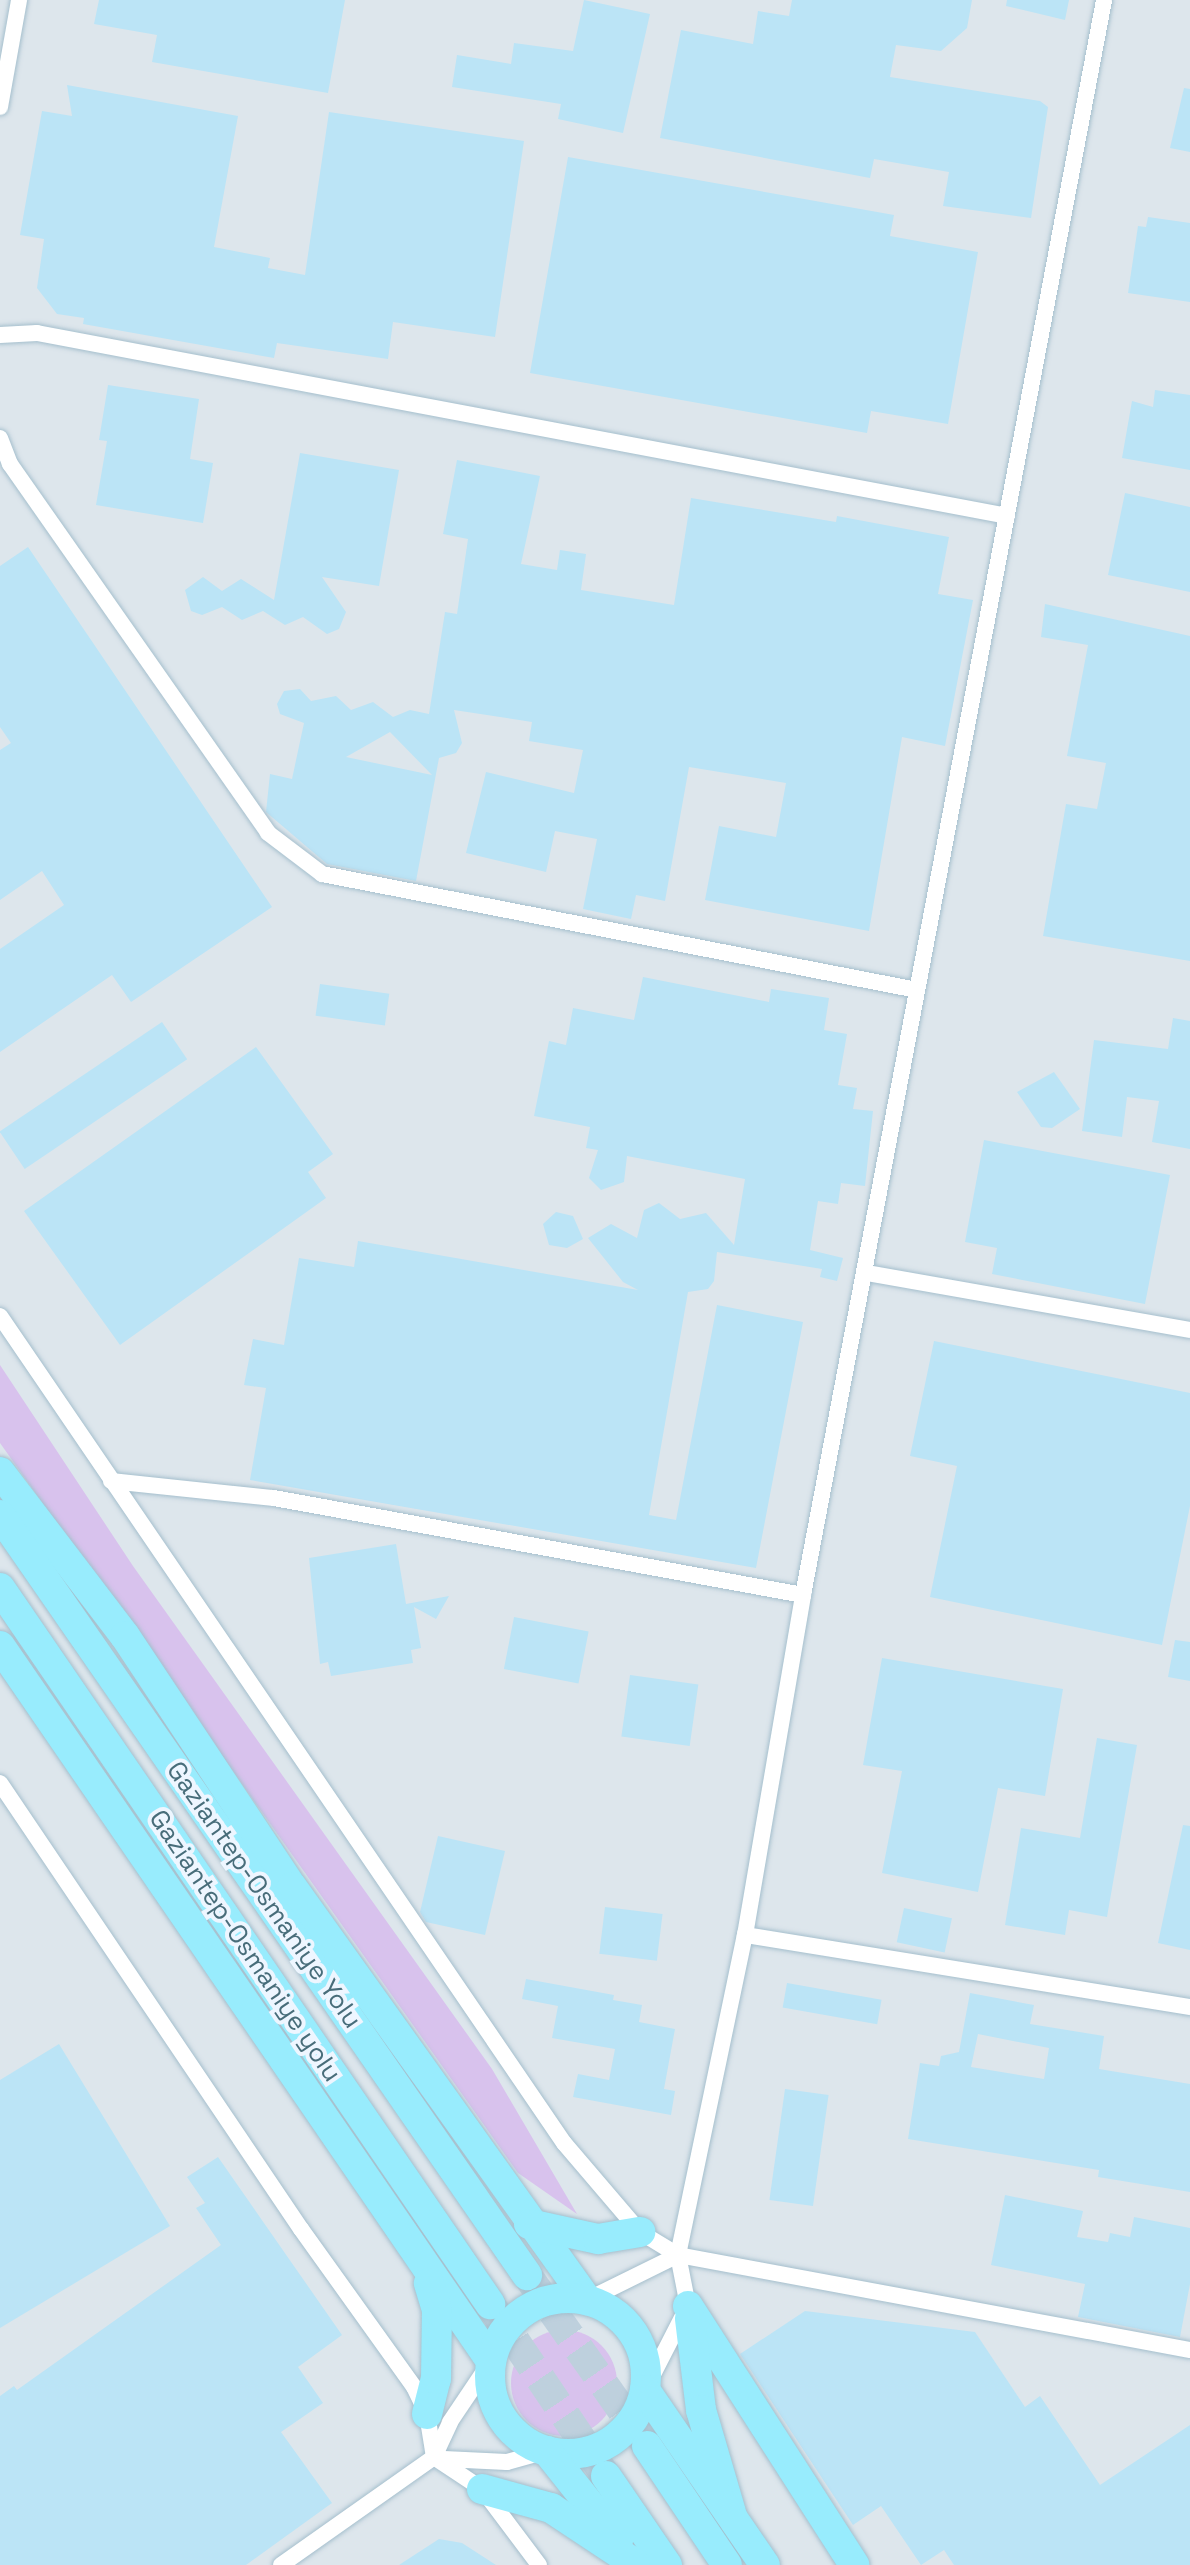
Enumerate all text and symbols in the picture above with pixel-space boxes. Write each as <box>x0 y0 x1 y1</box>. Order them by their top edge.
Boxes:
street label: Gaziantep-Osmaniye Yolu <box>160 1756 368 2034</box>
street label: Gaziantep-Osmaniye yolu <box>142 1804 348 2088</box>

